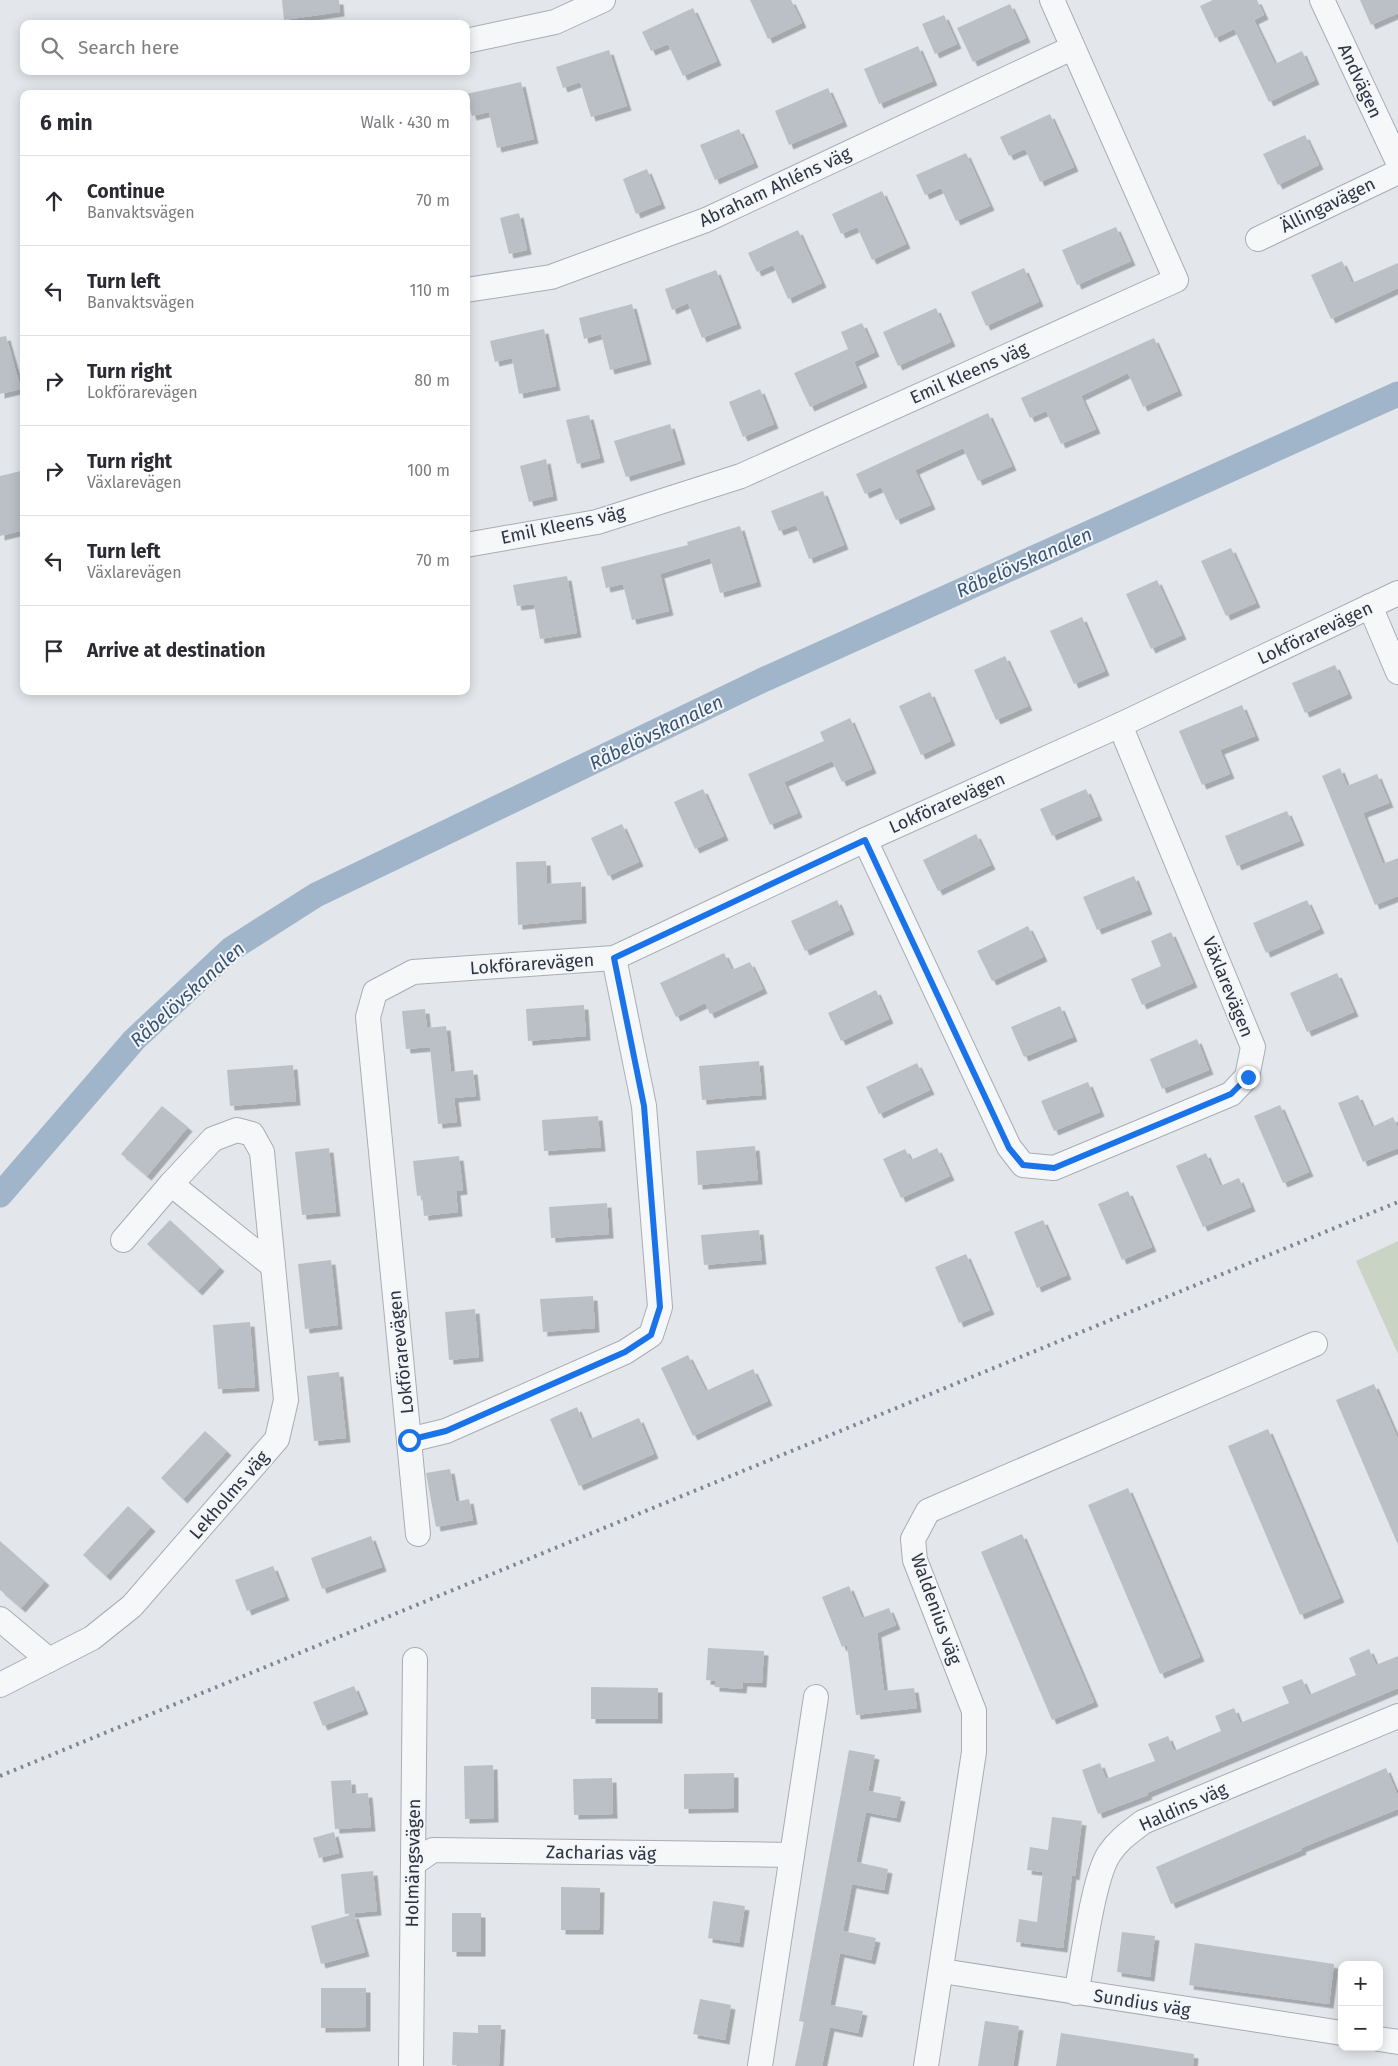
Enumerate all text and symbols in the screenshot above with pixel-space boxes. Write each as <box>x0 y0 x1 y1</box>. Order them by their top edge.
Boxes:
search box <box>20 20 470 75</box>
icon: search <box>38 34 66 62</box>
text: Search here <box>78 36 179 59</box>
street label: Andvägen <box>1333 40 1387 122</box>
text: 6 min <box>40 110 93 136</box>
text: Walk · 430 m <box>360 113 450 132</box>
street label: Abraham Ahléns väg <box>696 142 855 232</box>
street label: Ällingavägen <box>1277 173 1379 237</box>
text: Continue <box>87 180 165 203</box>
icon: ahead <box>40 187 68 215</box>
text: 70 m <box>416 191 450 210</box>
text: Banvaktsvägen <box>87 203 195 222</box>
text: Turn left <box>87 270 161 293</box>
icon: left <box>40 277 68 305</box>
text: 110 m <box>409 281 450 300</box>
text: Banvaktsvägen <box>87 293 195 312</box>
street label: Emil Kleens väg <box>907 337 1032 409</box>
text: Turn right <box>87 360 172 383</box>
icon: right <box>40 367 68 395</box>
text: 80 m <box>414 371 450 390</box>
text: Lokförarevägen <box>87 383 198 402</box>
text: Turn right <box>87 450 172 473</box>
icon: right <box>40 457 68 485</box>
text: 100 m <box>407 461 450 480</box>
text: Växlarevägen <box>87 473 182 492</box>
street label: Emil Kleens väg <box>499 501 628 549</box>
water label: Råbelövskanalen <box>953 522 1096 603</box>
text: Turn left <box>87 540 161 563</box>
icon: left <box>40 547 68 575</box>
text: 70 m <box>416 551 450 570</box>
text: Växlarevägen <box>87 563 182 582</box>
street label: Lokförarevägen <box>1254 597 1376 669</box>
icon: arrive <box>40 637 68 665</box>
text: Arrive at destination <box>87 639 266 662</box>
water label: Råbelövskanalen <box>586 690 727 775</box>
street label: Lokförarevägen <box>886 768 1008 838</box>
street label: Växlarevägen <box>1198 933 1258 1041</box>
water label: Råbelövskanalen <box>125 937 249 1052</box>
street label: Lokförarevägen <box>469 949 595 979</box>
route end <box>1237 1066 1260 1089</box>
street label: Lokförarevägen <box>384 1289 418 1415</box>
route start <box>398 1429 421 1452</box>
street label: Lekholms väg <box>185 1446 274 1544</box>
street label: Waldenius väg <box>906 1550 966 1668</box>
street label: Haldins väg <box>1136 1778 1231 1836</box>
street label: Holmängsvägen <box>401 1798 425 1928</box>
street label: Zacharias väg <box>546 1841 657 1865</box>
map controls <box>1338 1961 1383 2051</box>
button: + <box>1338 1961 1383 2006</box>
street label: Sundius väg <box>1092 1984 1193 2022</box>
button: − <box>1338 2006 1383 2051</box>

